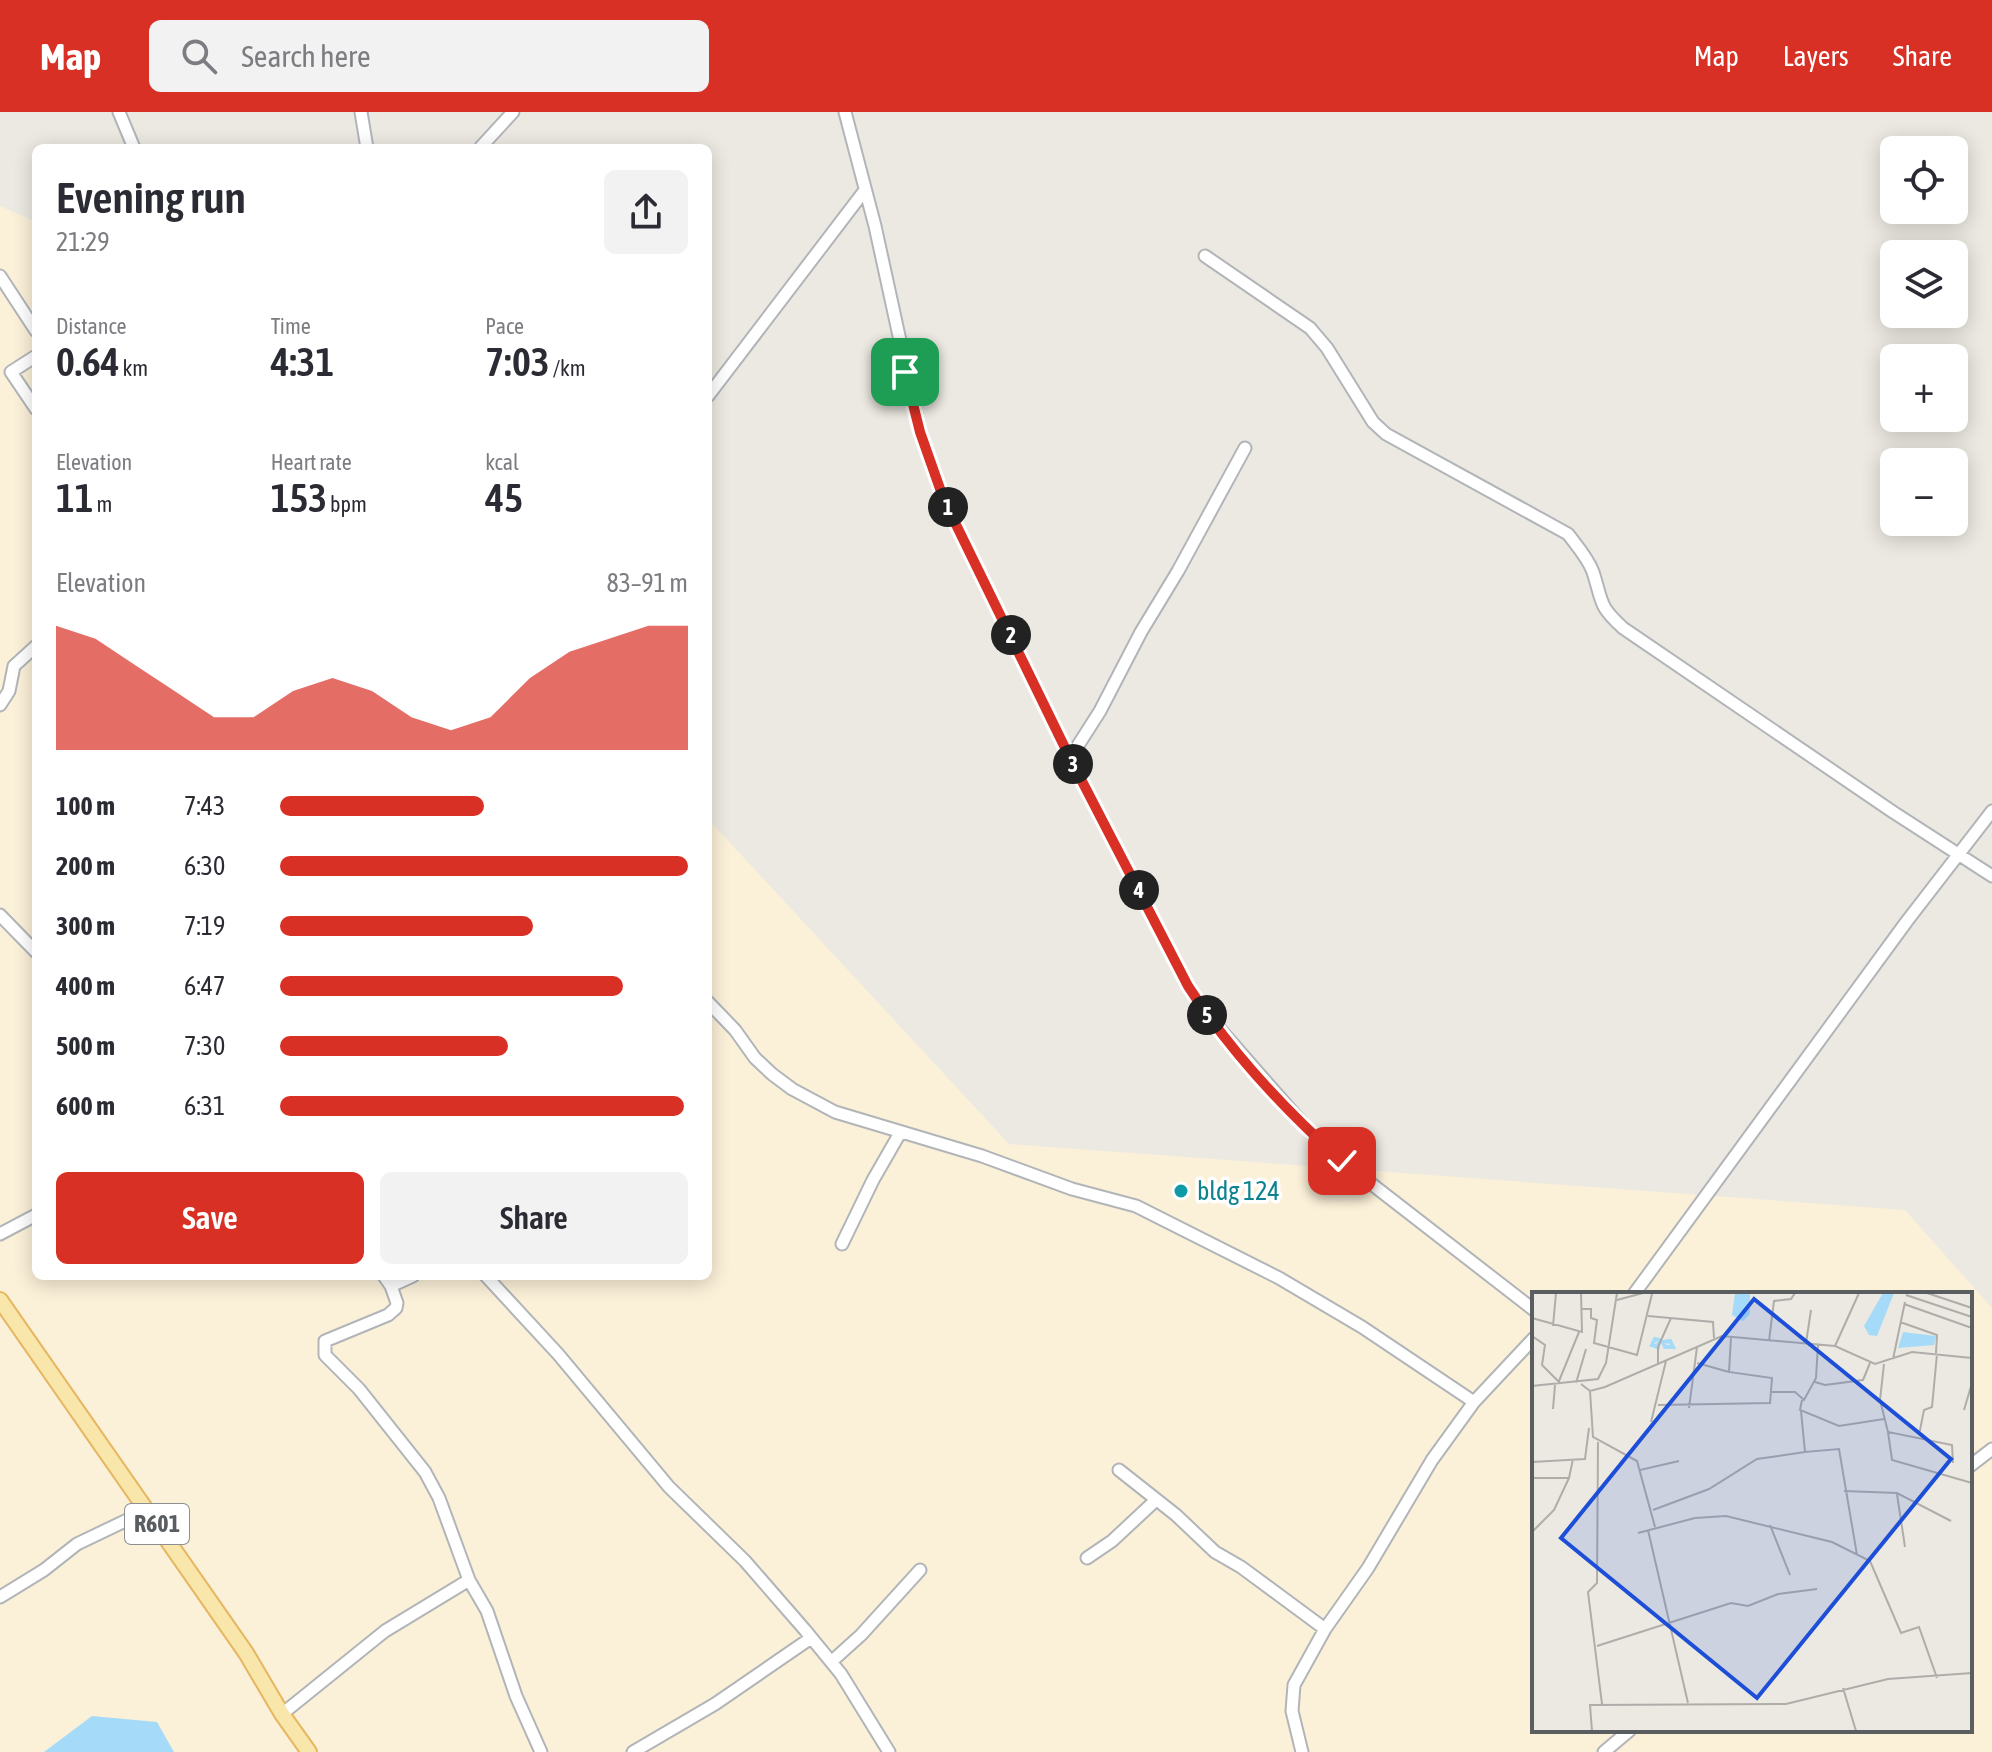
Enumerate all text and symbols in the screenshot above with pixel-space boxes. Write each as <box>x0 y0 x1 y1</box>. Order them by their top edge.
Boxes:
search box <box>149 20 709 92</box>
icon: search <box>177 34 221 78</box>
text: Map <box>40 35 101 78</box>
text: Search here <box>241 39 371 73</box>
text: Map <box>1694 40 1739 72</box>
text: Layers <box>1783 40 1849 72</box>
text: Share <box>1893 40 1952 72</box>
map controls <box>1880 136 1968 536</box>
button: locate <box>1880 136 1968 224</box>
button: share <box>604 170 688 254</box>
text: Evening run <box>56 172 246 222</box>
text: 21:29 <box>56 227 110 257</box>
button: layers <box>1880 240 1968 328</box>
text: Distance <box>56 313 127 339</box>
text: Time <box>271 313 311 339</box>
text: Pace <box>485 313 524 339</box>
pin <box>871 338 939 406</box>
text: 0.64 <box>56 339 120 384</box>
text: 4:31 <box>271 339 334 384</box>
text: 7:03 <box>485 339 550 384</box>
button: + <box>1880 344 1968 432</box>
icon: arrive <box>883 350 927 394</box>
text: km <box>120 355 148 381</box>
text: /km <box>550 355 586 381</box>
button: − <box>1880 448 1968 536</box>
text: Elevation <box>56 449 132 475</box>
text: Heart rate <box>271 449 352 475</box>
text: kcal <box>485 449 519 475</box>
text: 11 <box>56 475 94 520</box>
text: 153 <box>271 475 327 520</box>
text: 45 <box>485 475 523 520</box>
pin: 1 <box>928 487 968 527</box>
text: m <box>94 491 112 517</box>
text: bpm <box>327 491 367 517</box>
text: 1 <box>943 494 953 520</box>
text: Elevation <box>56 568 146 598</box>
text: 83–91 m <box>606 568 688 598</box>
pin: 2 <box>991 615 1031 655</box>
text: 2 <box>1006 622 1016 648</box>
pin: 3 <box>1053 744 1093 784</box>
text: 3 <box>1068 751 1078 777</box>
text: 100 m <box>56 791 115 821</box>
text: 7:43 <box>184 791 225 821</box>
text: 200 m <box>56 851 115 881</box>
text: 6:30 <box>184 851 225 881</box>
pin: 4 <box>1119 870 1159 910</box>
text: 4 <box>1134 877 1144 903</box>
text: 300 m <box>56 911 115 941</box>
text: 7:19 <box>184 911 225 941</box>
text: 400 m <box>56 971 115 1001</box>
text: 6:47 <box>184 971 225 1001</box>
pin: 5 <box>1187 995 1227 1035</box>
text: 5 <box>1202 1002 1212 1028</box>
text: 500 m <box>56 1031 115 1061</box>
text: 7:30 <box>184 1031 225 1061</box>
text: 600 m <box>56 1091 115 1121</box>
text: 6:31 <box>184 1091 225 1121</box>
pin <box>1308 1127 1376 1195</box>
icon: check <box>1320 1139 1364 1183</box>
button: Save <box>56 1172 364 1264</box>
button: Share <box>380 1172 688 1264</box>
place label: bldg 124 <box>1197 1176 1280 1206</box>
marker: bldg 124 <box>1172 1182 1190 1200</box>
inset map <box>1532 1292 1972 1732</box>
road number: R601 <box>125 1504 189 1544</box>

